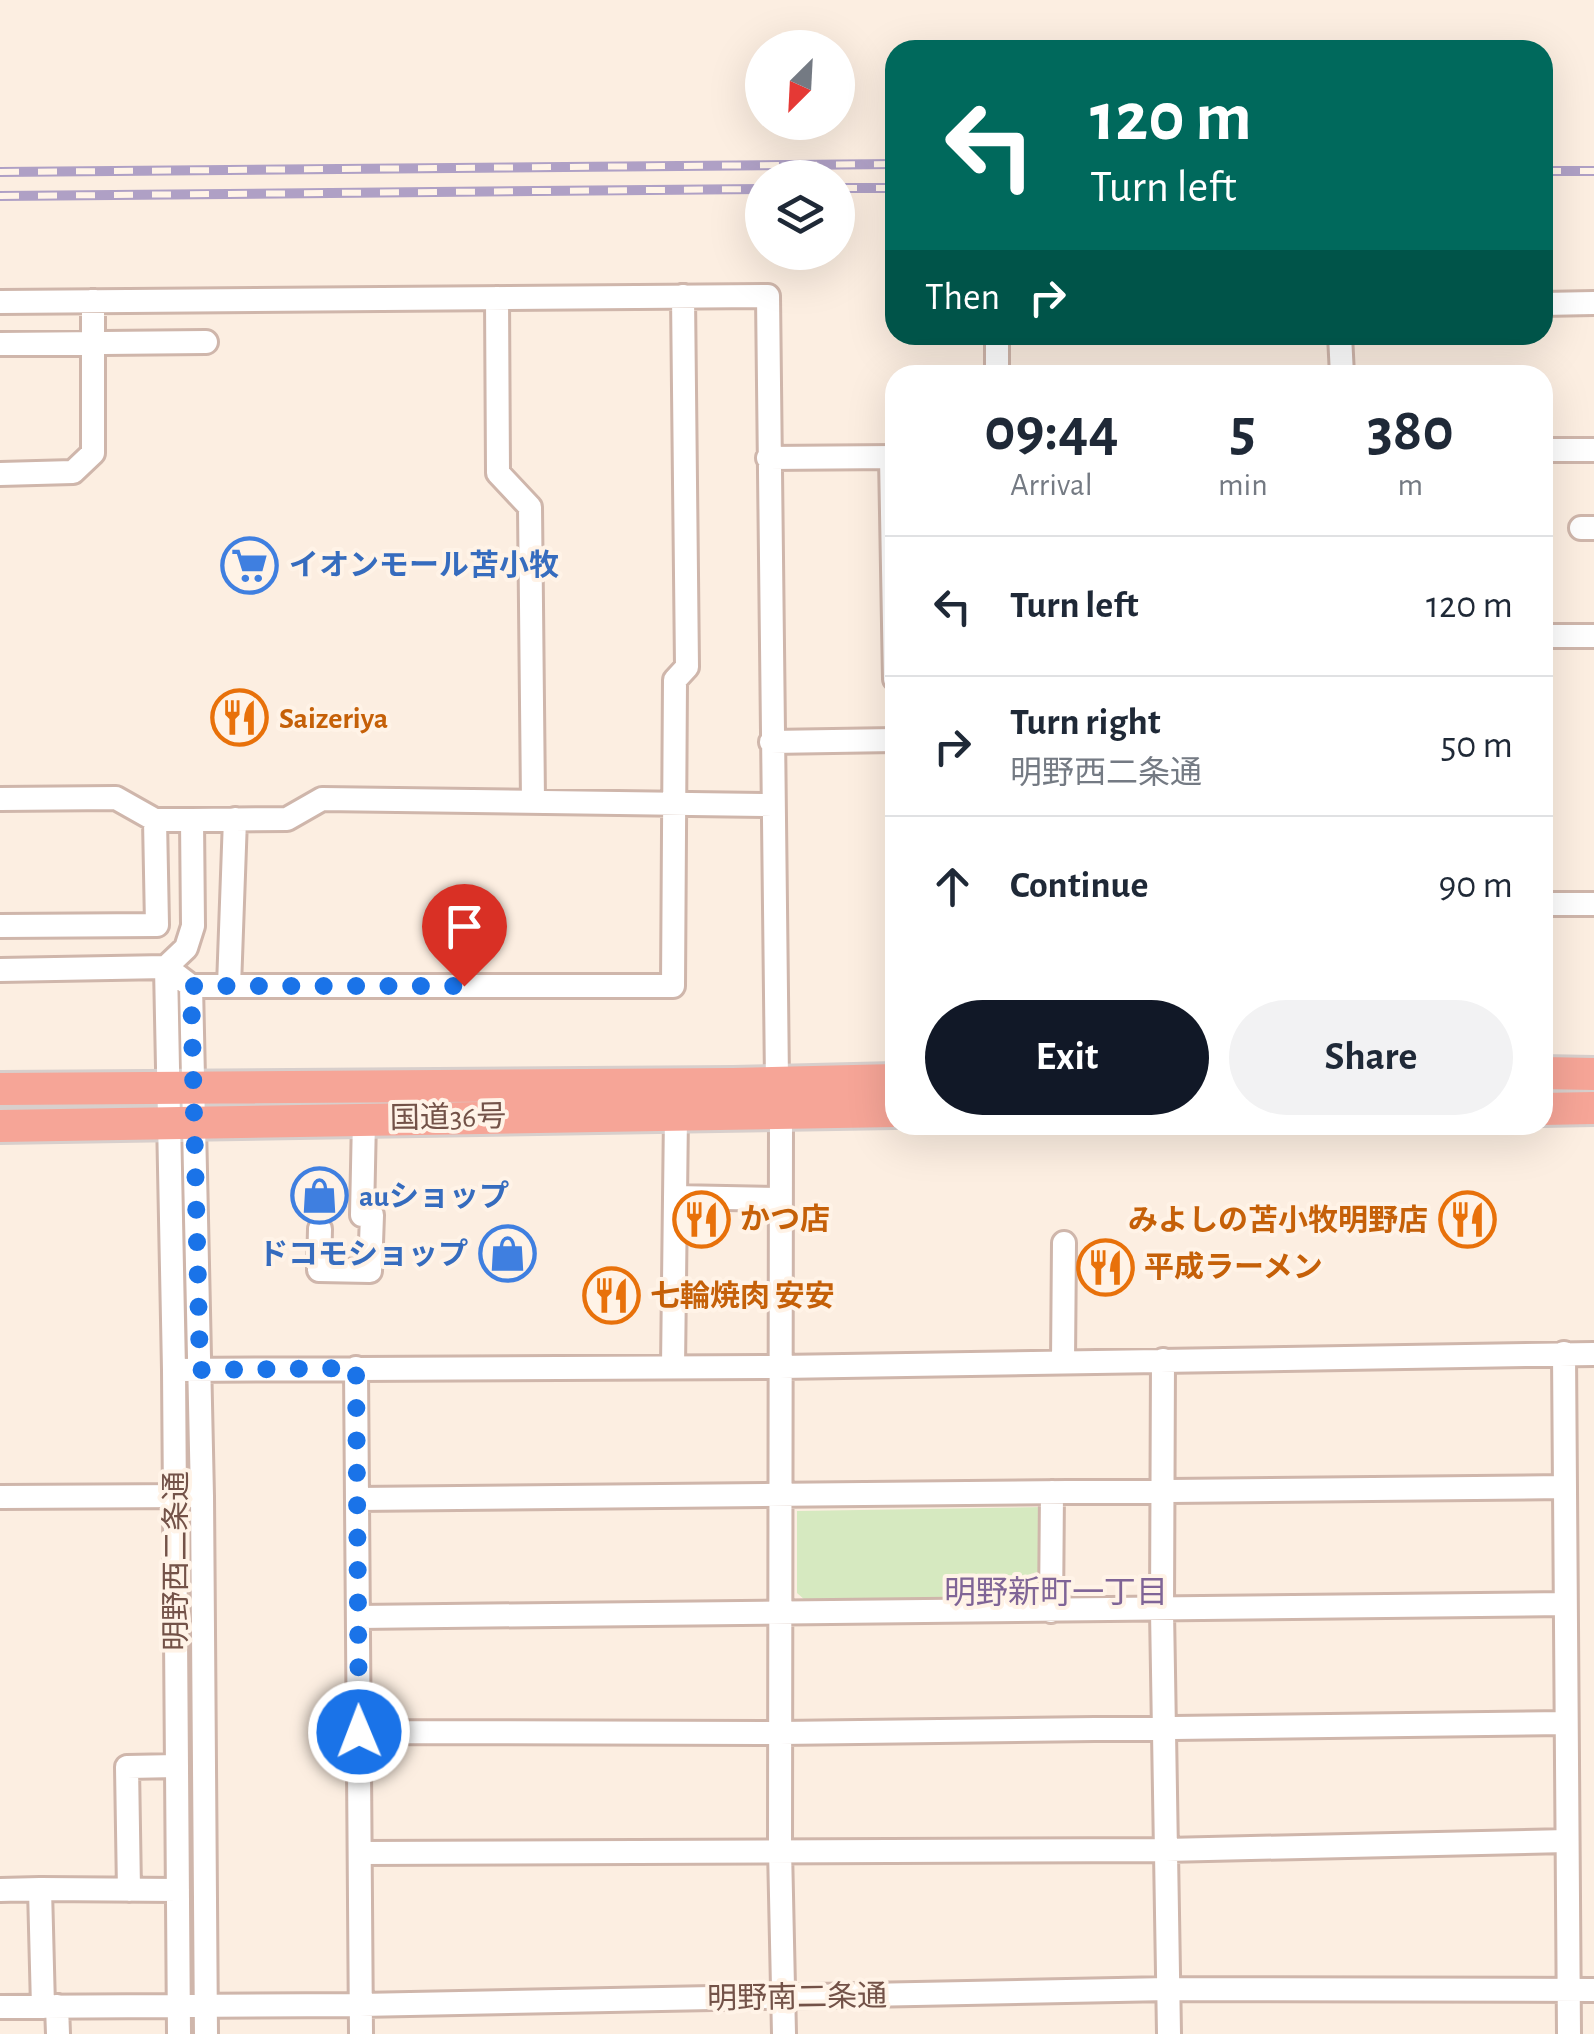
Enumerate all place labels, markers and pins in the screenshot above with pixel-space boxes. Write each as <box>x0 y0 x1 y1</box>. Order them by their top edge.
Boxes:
supermarket icon: イオンモール苫小牧 <box>220 535 280 595</box>
place label: イオンモール苫小牧 <box>289 549 559 581</box>
restaurant icon: Saizeriya <box>210 688 270 748</box>
place label: Saizeriya <box>279 704 388 734</box>
pin <box>422 884 507 987</box>
shop icon: auショップ <box>290 1166 350 1226</box>
place label: auショップ <box>359 1180 509 1212</box>
restaurant icon: かつ店 <box>671 1189 731 1249</box>
restaurant icon: みよしの苫小牧明野店 <box>1437 1190 1497 1250</box>
place label: かつ店 <box>740 1203 830 1235</box>
place label: みよしの苫小牧明野店 <box>1128 1204 1428 1236</box>
shop icon: ドコモショップ <box>477 1224 537 1284</box>
restaurant icon: 平成ラーメン <box>1075 1237 1135 1297</box>
place label: ドコモショップ <box>258 1238 468 1270</box>
place label: 平成ラーメン <box>1144 1251 1323 1283</box>
restaurant icon: 七輪焼肉 安安 <box>581 1266 641 1326</box>
place label: 七輪焼肉 安安 <box>650 1280 835 1312</box>

